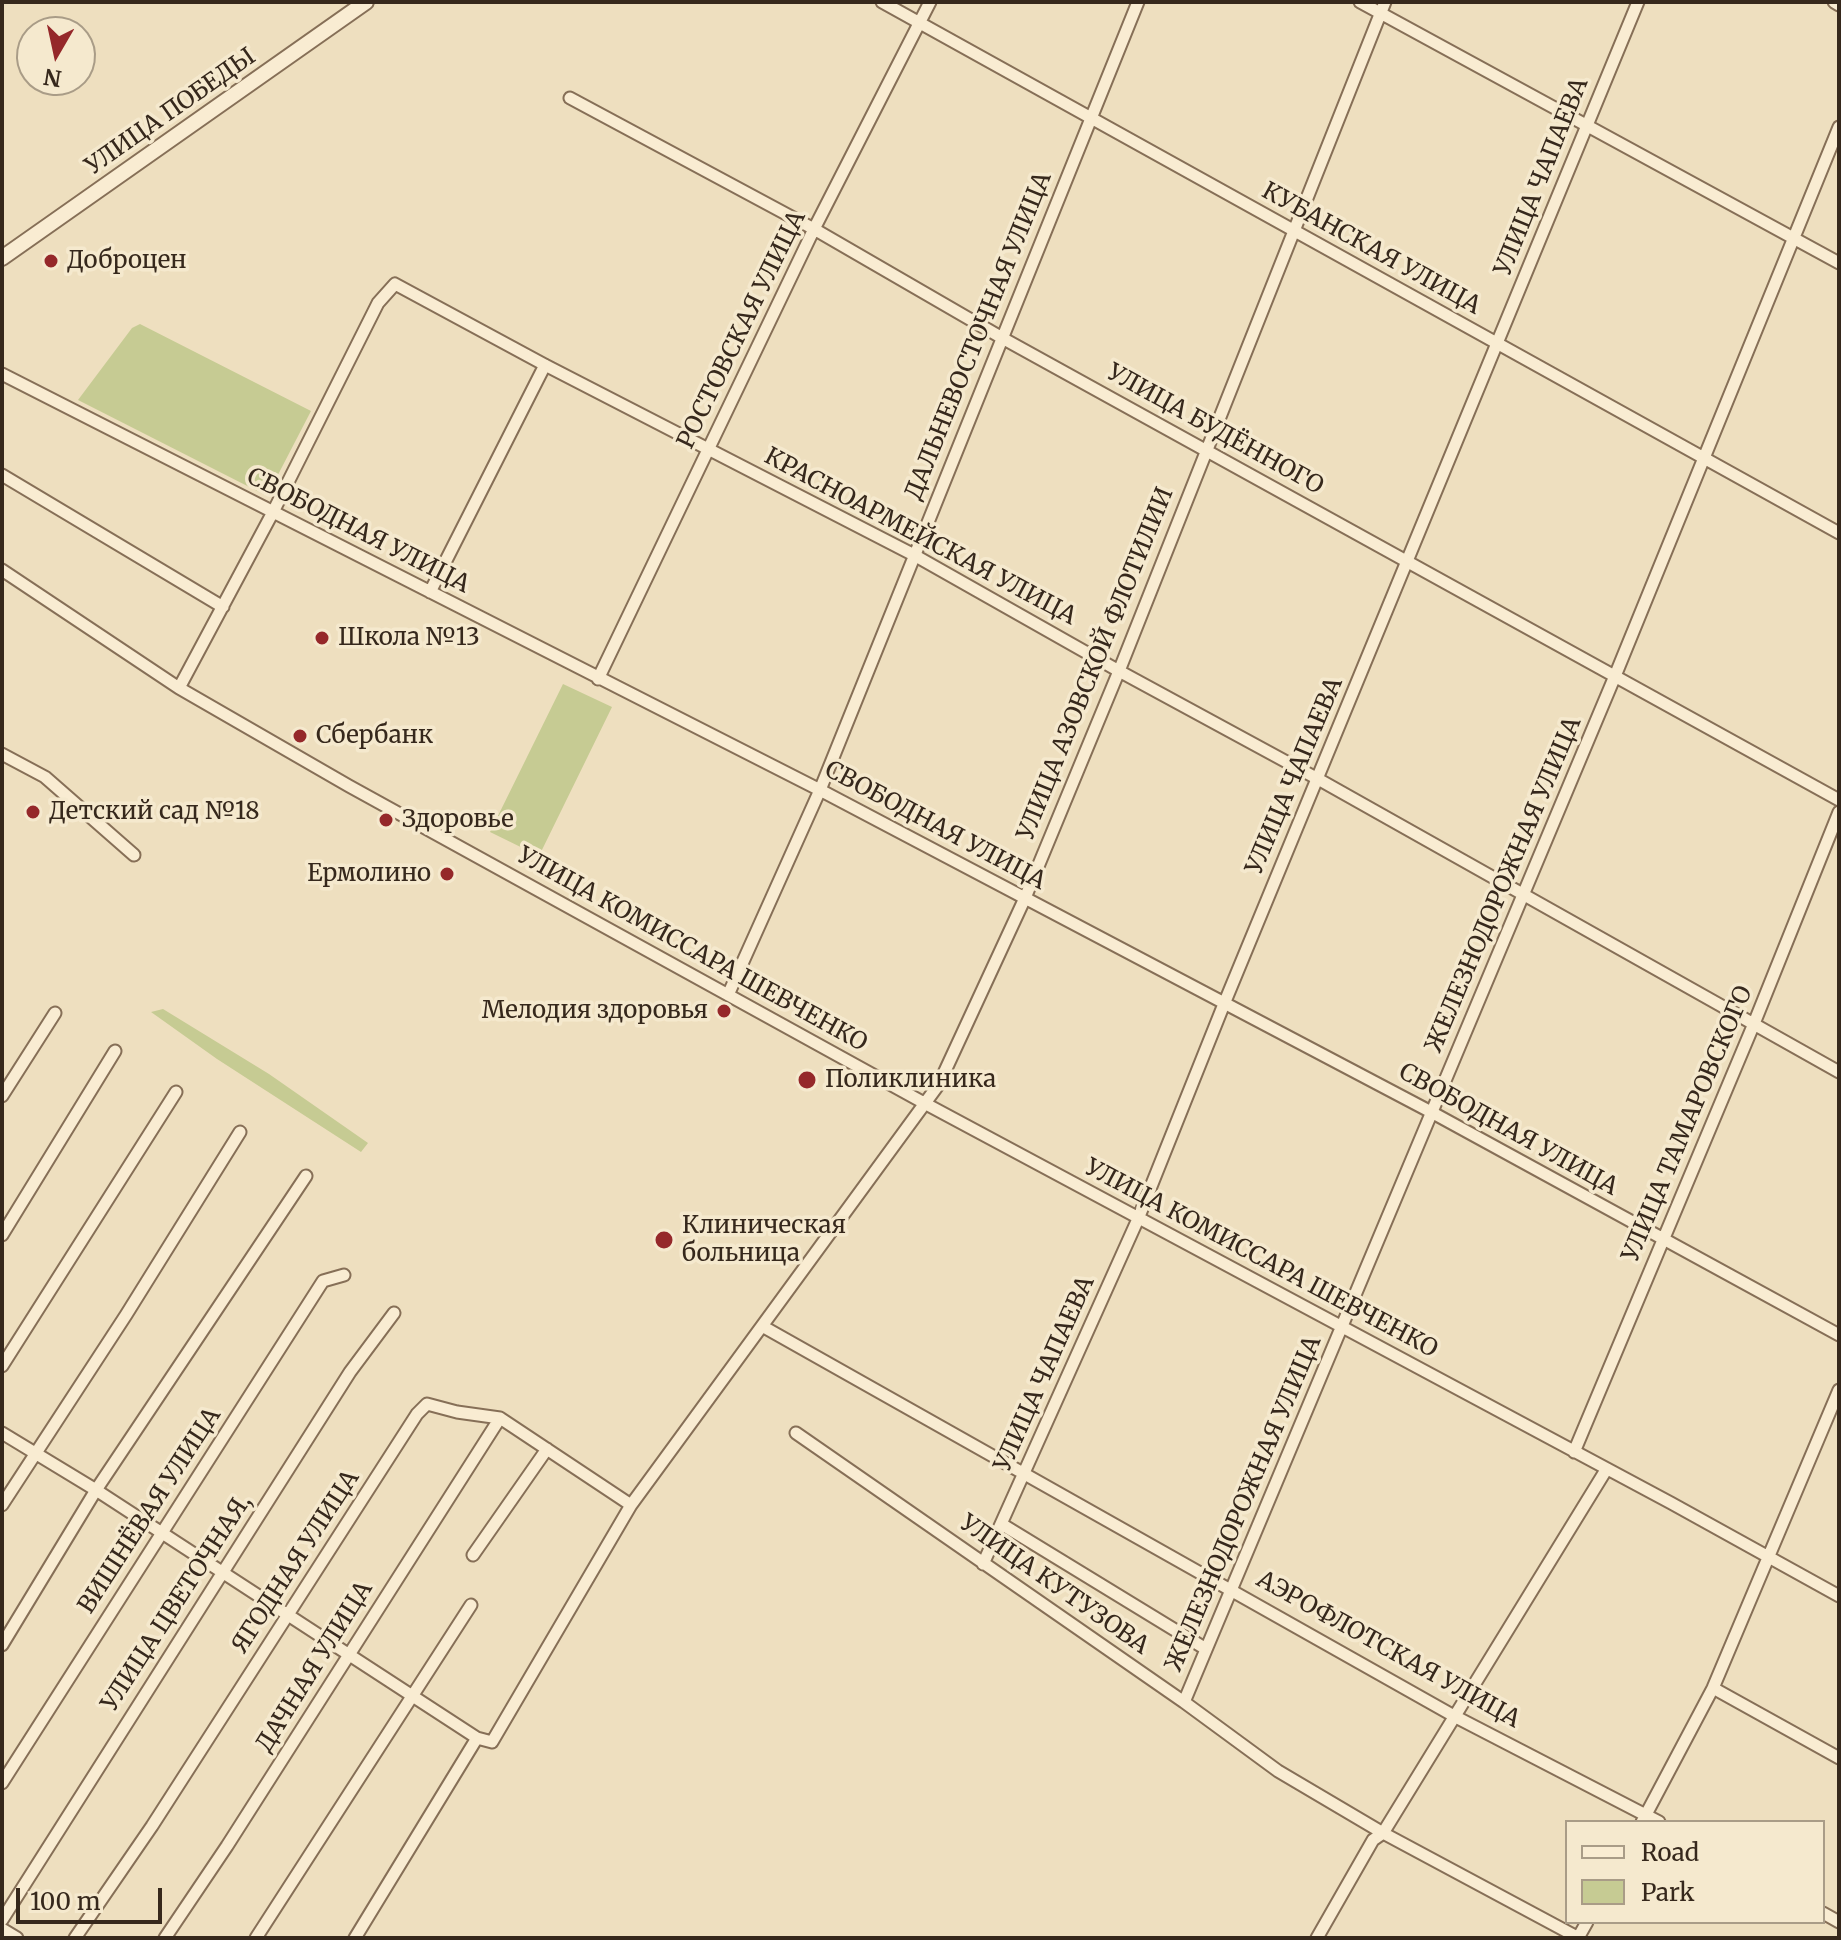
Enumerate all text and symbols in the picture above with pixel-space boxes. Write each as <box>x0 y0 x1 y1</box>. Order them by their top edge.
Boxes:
north arrow <box>16 16 96 96</box>
street label: УЛИЦА ПОБЕДЫ <box>80 43 262 181</box>
text: N <box>42 63 63 93</box>
street label: УЛИЦА ЧАПАЕВА <box>1489 74 1595 280</box>
street label: ДАЛЬНЕВОСТОЧНАЯ УЛИЦА <box>900 168 1058 504</box>
street label: КУБАНСКАЯ УЛИЦА <box>1257 177 1485 321</box>
street label: РОСТОВСКАЯ УЛИЦА <box>672 206 812 454</box>
place label: Доброцен <box>67 247 187 275</box>
marker: Доброцен <box>42 252 60 270</box>
street label: УЛИЦА БУДЁННОГО <box>1102 359 1328 501</box>
street label: КРАСНОАРМЕЙСКАЯ УЛИЦА <box>759 442 1081 632</box>
street label: СВОБОДНАЯ УЛИЦА <box>242 462 474 600</box>
street label: УЛИЦА АЗОВСКОЙ ФЛОТИЛИИ <box>1012 483 1180 845</box>
place label: Школа №13 <box>338 624 480 652</box>
marker: Школа №13 <box>313 629 331 647</box>
street label: УЛИЦА ЧАПАЕВА <box>1241 673 1349 879</box>
street label: ЖЕЛЕЗНОДОРОЖНАЯ УЛИЦА <box>1420 713 1588 1057</box>
place label: Сбербанк <box>316 722 433 750</box>
marker: Сбербанк <box>291 727 309 745</box>
street label: СВОБОДНАЯ УЛИЦА <box>820 756 1050 896</box>
place label: Детский сад №18 <box>49 798 259 826</box>
marker: Детский сад №18 <box>24 803 42 821</box>
place label: Здоровье <box>402 806 514 834</box>
marker: Здоровье <box>377 811 395 829</box>
street label: УЛИЦА КОМИССАРА ШЕВЧЕНКО <box>512 842 872 1058</box>
place label: Ермолино <box>307 860 431 888</box>
marker: Ермолино <box>438 865 456 883</box>
street label: УЛИЦА ТАМАРОВСКОГО <box>1617 982 1759 1266</box>
place label: Мелодия здоровья <box>482 997 708 1025</box>
marker: Мелодия здоровья <box>715 1002 733 1020</box>
street label: СВОБОДНАЯ УЛИЦА <box>1393 1058 1623 1202</box>
place label: Поликлиника <box>825 1066 996 1094</box>
marker: Поликлиника <box>796 1069 818 1091</box>
street label: УЛИЦА КОМИССАРА ШЕВЧЕНКО <box>1080 1153 1442 1365</box>
place label: Клиническая больница <box>682 1212 846 1268</box>
marker: Клиническая больница <box>653 1229 675 1251</box>
street label: УЛИЦА ЧАПАЕВА <box>989 1272 1101 1476</box>
street label: ЖЕЛЕЗНОДОРОЖНАЯ УЛИЦА <box>1160 1332 1328 1676</box>
street label: ВИШНЁВАЯ УЛИЦА <box>73 1403 227 1619</box>
street label: ЯГОДНАЯ УЛИЦА <box>226 1465 366 1659</box>
street label: УЛИЦА ЦВЕТОЧНАЯ, <box>96 1489 258 1717</box>
street label: УЛИЦА КУТУЗОВА <box>954 1509 1154 1661</box>
street label: АЭРОФЛОТСКАЯ УЛИЦА <box>1251 1565 1525 1735</box>
street label: ДАЧНАЯ УЛИЦА <box>251 1576 379 1758</box>
legend <box>1565 1820 1825 1924</box>
text: Road <box>1641 1837 1699 1868</box>
scale bar <box>20 1872 166 1922</box>
text: Park <box>1641 1877 1694 1908</box>
text: 100 m <box>30 1886 100 1917</box>

